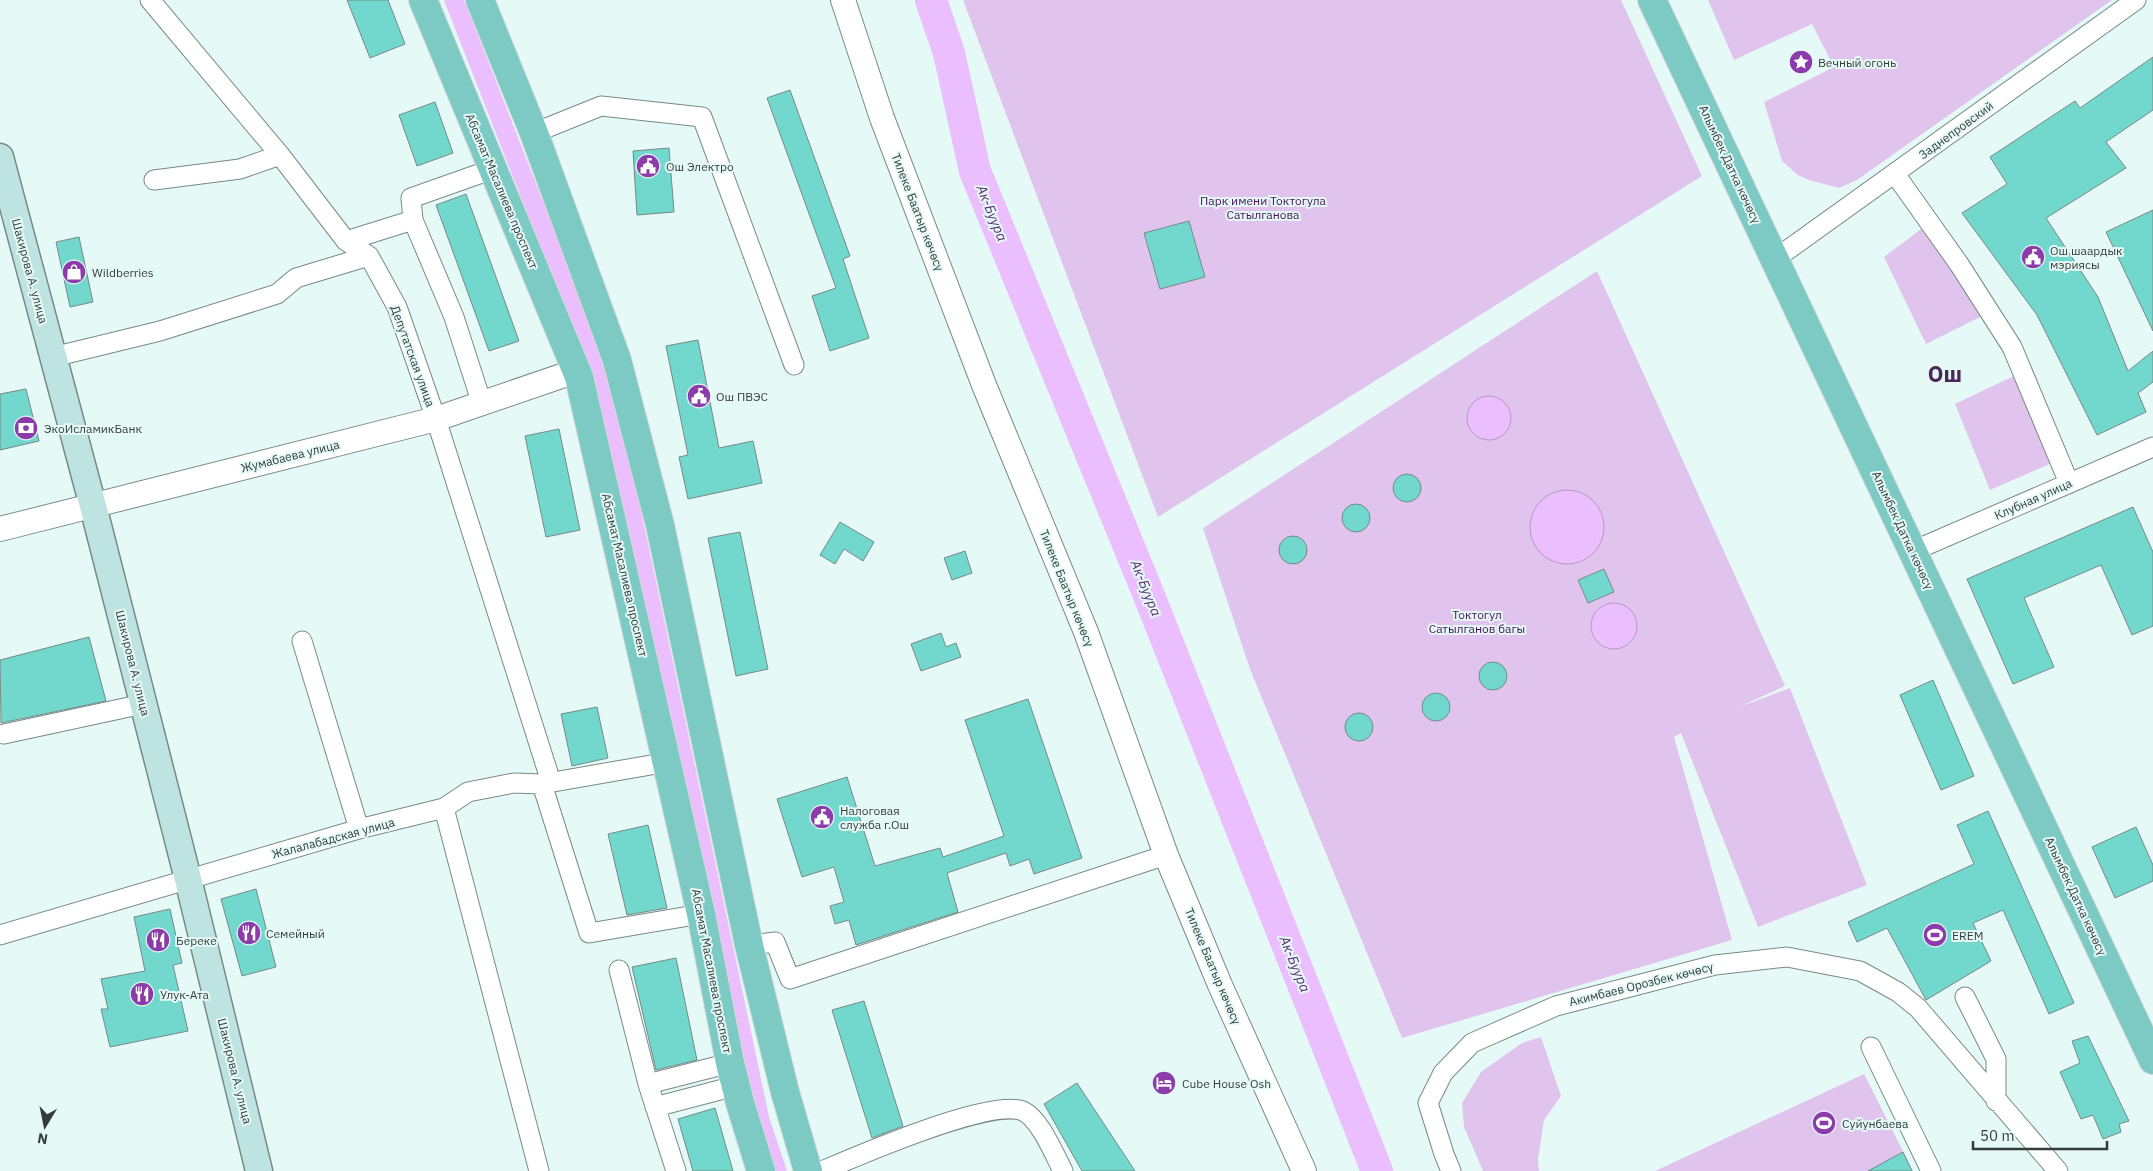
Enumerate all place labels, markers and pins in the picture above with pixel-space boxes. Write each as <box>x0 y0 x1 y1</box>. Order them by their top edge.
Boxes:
place icon: Вечный огонь <box>1788 49 1814 75</box>
place label: Вечный огонь <box>1818 55 1896 70</box>
public building icon: Ош Электро <box>635 153 661 179</box>
place label: Ош Электро <box>666 159 734 174</box>
place label: Ош шаардык мэриясы <box>2050 243 2123 272</box>
public building icon: Ош шаардык мэриясы <box>2020 244 2046 270</box>
shop icon: Wildberries <box>61 259 87 285</box>
place label: Wildberries <box>92 265 154 280</box>
public building icon: Ош ПВЭС <box>686 383 712 409</box>
place label: Ош ПВЭС <box>716 389 769 404</box>
bank icon: ЭкоИсламикБанк <box>13 415 39 441</box>
place label: ЭкоИсламикБанк <box>44 421 143 436</box>
place label: Налоговая служба г.Ош <box>840 803 909 832</box>
public building icon: Налоговая служба г.Ош <box>809 804 835 830</box>
restaurant icon: Семейный <box>236 920 262 946</box>
sports icon: EREM <box>1922 922 1948 948</box>
place label: Семейный <box>266 926 325 941</box>
restaurant icon: Береке <box>145 927 171 953</box>
place label: EREM <box>1952 928 1983 943</box>
place label: Береке <box>176 933 217 948</box>
restaurant icon: Улук-Ата <box>129 981 155 1007</box>
place label: Улук-Ата <box>160 987 210 1002</box>
hotel icon: Cube House Osh <box>1151 1070 1177 1096</box>
place label: Cube House Osh <box>1182 1076 1271 1091</box>
sports icon: Суйунбаева <box>1811 1110 1837 1136</box>
place label: Суйунбаева <box>1842 1116 1909 1131</box>

